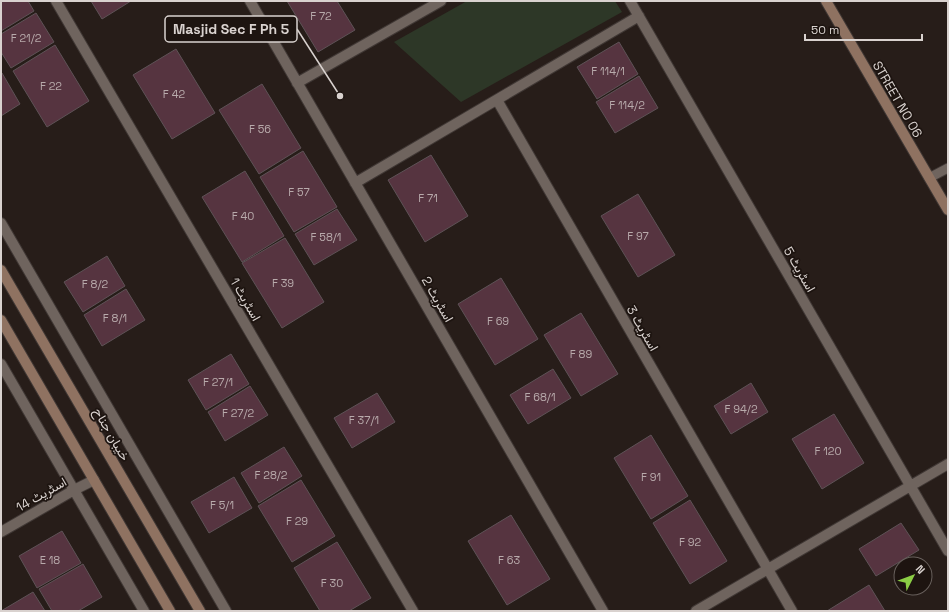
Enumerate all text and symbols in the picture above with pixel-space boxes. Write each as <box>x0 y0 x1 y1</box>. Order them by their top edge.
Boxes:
house number: F 72 <box>310 9 332 23</box>
callout: Masjid Sec F Ph 5 <box>165 16 297 42</box>
scale bar <box>805 16 922 42</box>
text: Masjid Sec F Ph 5 <box>173 20 289 38</box>
text: 50 m <box>811 22 839 38</box>
house number: F 21/2 <box>11 31 42 45</box>
street label: STREET NO 06 <box>869 58 926 141</box>
house number: F 114/1 <box>591 64 625 78</box>
house number: F 22 <box>40 79 62 93</box>
house number: F 42 <box>163 87 186 101</box>
house number: F 114/2 <box>609 98 645 112</box>
house number: F 56 <box>249 122 271 136</box>
house number: F 57 <box>288 185 310 199</box>
house number: F 71 <box>418 191 438 205</box>
house number: F 40 <box>232 209 254 223</box>
house number: F 97 <box>627 229 649 243</box>
house number: F 58/1 <box>311 230 341 244</box>
street label: اسٹریٹ 5 <box>780 243 819 295</box>
street label: اسٹریٹ 2 <box>418 273 457 325</box>
street label: اسٹریٹ 1 <box>226 274 265 324</box>
house number: F 39 <box>272 276 294 290</box>
house number: F 8/2 <box>82 277 109 291</box>
street label: اسٹریٹ 3 <box>623 302 662 354</box>
house number: F 8/1 <box>103 311 127 325</box>
house number: F 69 <box>487 314 509 328</box>
house number: F 89 <box>570 347 592 361</box>
house number: F 27/1 <box>203 375 233 389</box>
house number: F 68/1 <box>524 390 556 404</box>
house number: F 94/2 <box>724 402 758 416</box>
street label: خیبان جناح <box>89 405 134 465</box>
house number: F 27/2 <box>222 406 254 420</box>
house number: F 37/1 <box>349 413 379 427</box>
house number: F 120 <box>814 444 842 458</box>
house number: F 28/2 <box>255 468 288 482</box>
house number: F 91 <box>641 470 661 484</box>
street label: اسٹریٹ 14 <box>13 473 70 516</box>
house number: F 5/1 <box>210 498 234 512</box>
house number: F 29 <box>286 514 308 528</box>
house number: F 92 <box>679 535 701 549</box>
house number: E 18 <box>40 553 60 567</box>
house number: F 63 <box>498 553 520 567</box>
north arrow <box>893 556 933 596</box>
text: N <box>913 562 928 577</box>
house number: F 30 <box>321 576 343 590</box>

